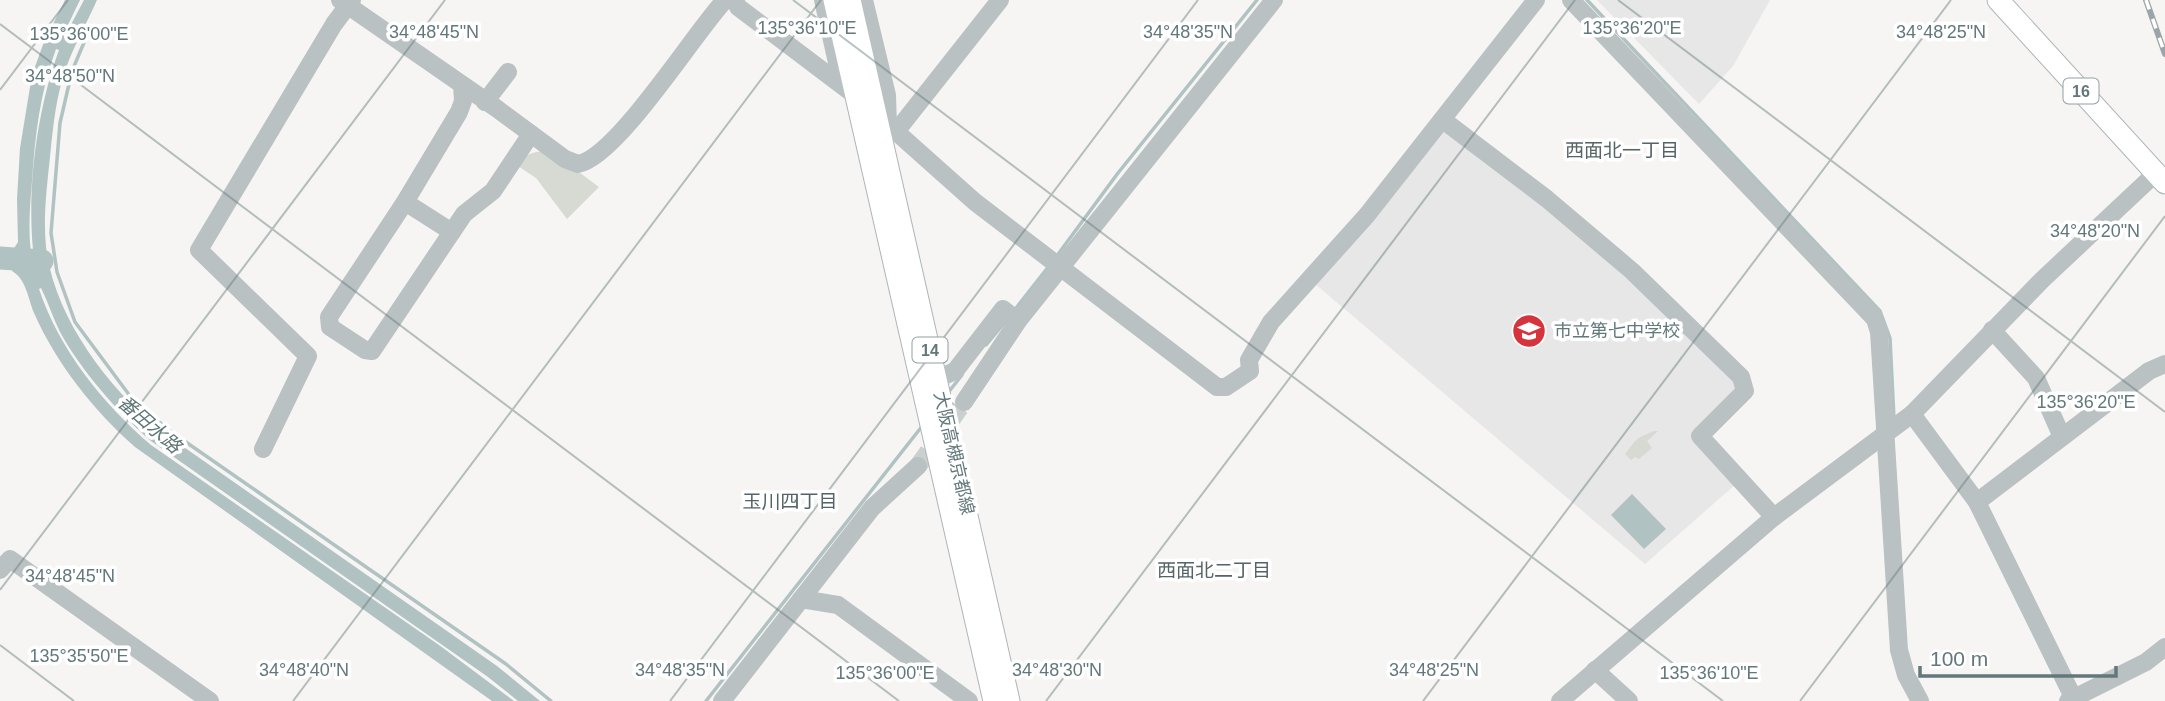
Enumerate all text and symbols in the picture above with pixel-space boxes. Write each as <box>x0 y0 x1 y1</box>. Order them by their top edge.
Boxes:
text: 135°36'10"E <box>757 18 857 38</box>
text: 135°36'20"E <box>1582 18 1682 38</box>
text: 34°48'45"N <box>389 22 479 42</box>
text: 34°48'35"N <box>1143 22 1233 42</box>
text: 34°48'25"N <box>1896 22 1986 42</box>
text: 135°36'00"E <box>29 24 129 44</box>
text: 34°48'50"N <box>25 66 115 86</box>
road number: 16 <box>2064 78 2098 104</box>
district label: 西面北一丁目 <box>1565 140 1679 161</box>
text: 34°48'20"N <box>2050 221 2140 241</box>
school or university icon: 市立第七中学校 <box>1510 312 1548 350</box>
place label: 市立第七中学校 <box>1554 321 1680 341</box>
road number: 14 <box>912 338 948 362</box>
street label: 大阪高槻京都線 <box>930 389 978 517</box>
water label: 番田水路 <box>114 392 187 459</box>
text: 135°36'20"E <box>2036 392 2136 412</box>
district label: 玉川四丁目 <box>742 491 838 512</box>
district label: 西面北二丁目 <box>1157 560 1271 581</box>
text: 34°48'45"N <box>25 566 115 586</box>
scale bar <box>1920 634 2116 678</box>
text: 135°35'50"E <box>29 646 129 666</box>
text: 100 m <box>1930 647 1988 670</box>
text: 34°48'40"N <box>259 660 349 680</box>
text: 34°48'35"N <box>635 660 725 680</box>
text: 34°48'30"N <box>1012 660 1102 680</box>
text: 34°48'25"N <box>1389 660 1479 680</box>
text: 135°36'00"E <box>835 663 935 683</box>
text: 135°36'10"E <box>1659 663 1759 683</box>

